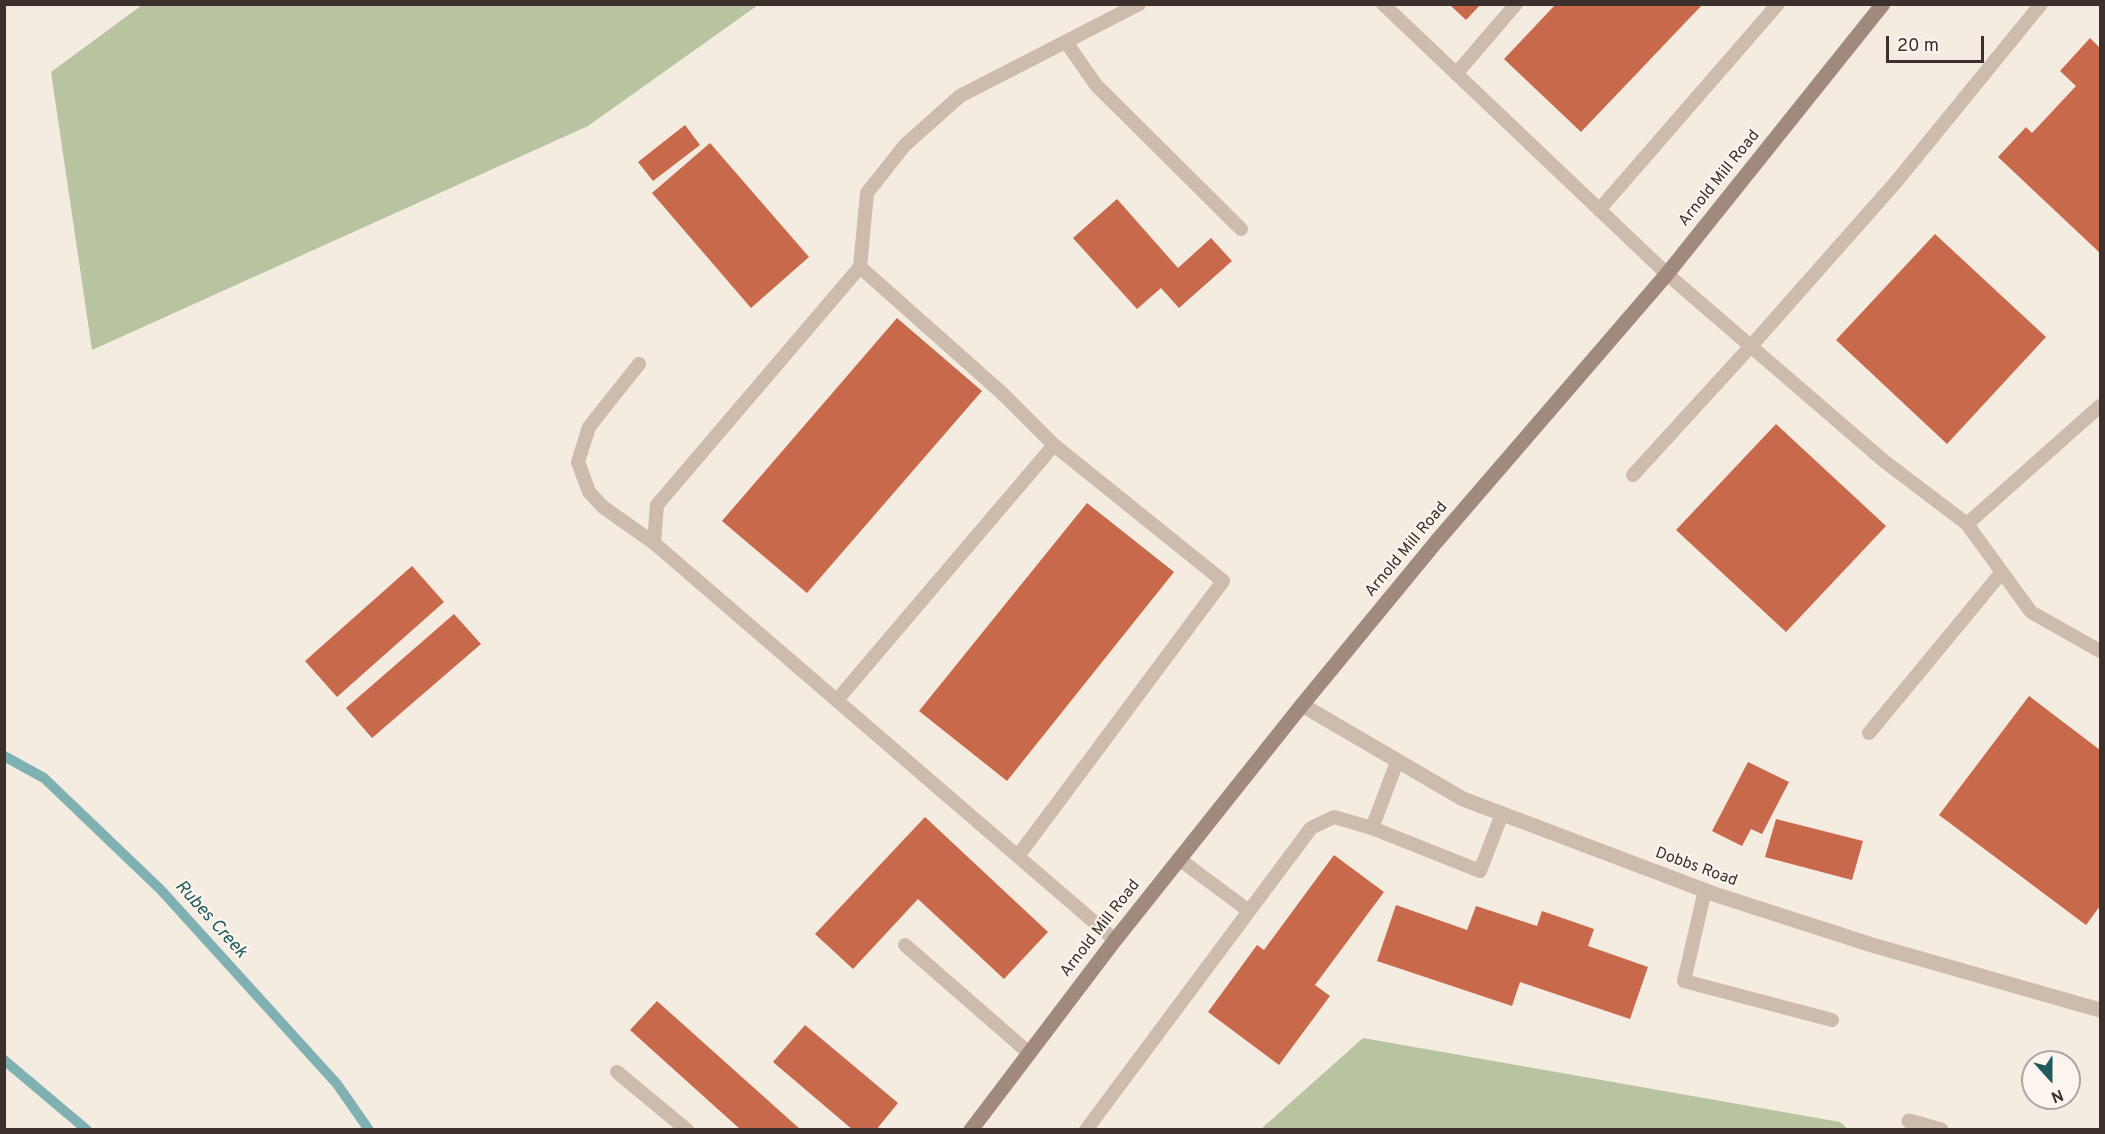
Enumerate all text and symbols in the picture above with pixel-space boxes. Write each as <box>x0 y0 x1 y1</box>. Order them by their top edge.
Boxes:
scale bar <box>1889 24 1986 62</box>
text: 20 m <box>1897 35 1939 58</box>
street label: Arnold Mill Road <box>1675 127 1765 231</box>
street label: Arnold Mill Road <box>1362 499 1452 601</box>
street label: Dobbs Road <box>1652 844 1740 892</box>
water label: Rubes Creek <box>169 877 251 963</box>
street label: Arnold Mill Road <box>1057 877 1145 981</box>
north arrow <box>2021 1050 2081 1110</box>
text: N <box>2048 1084 2066 1106</box>

